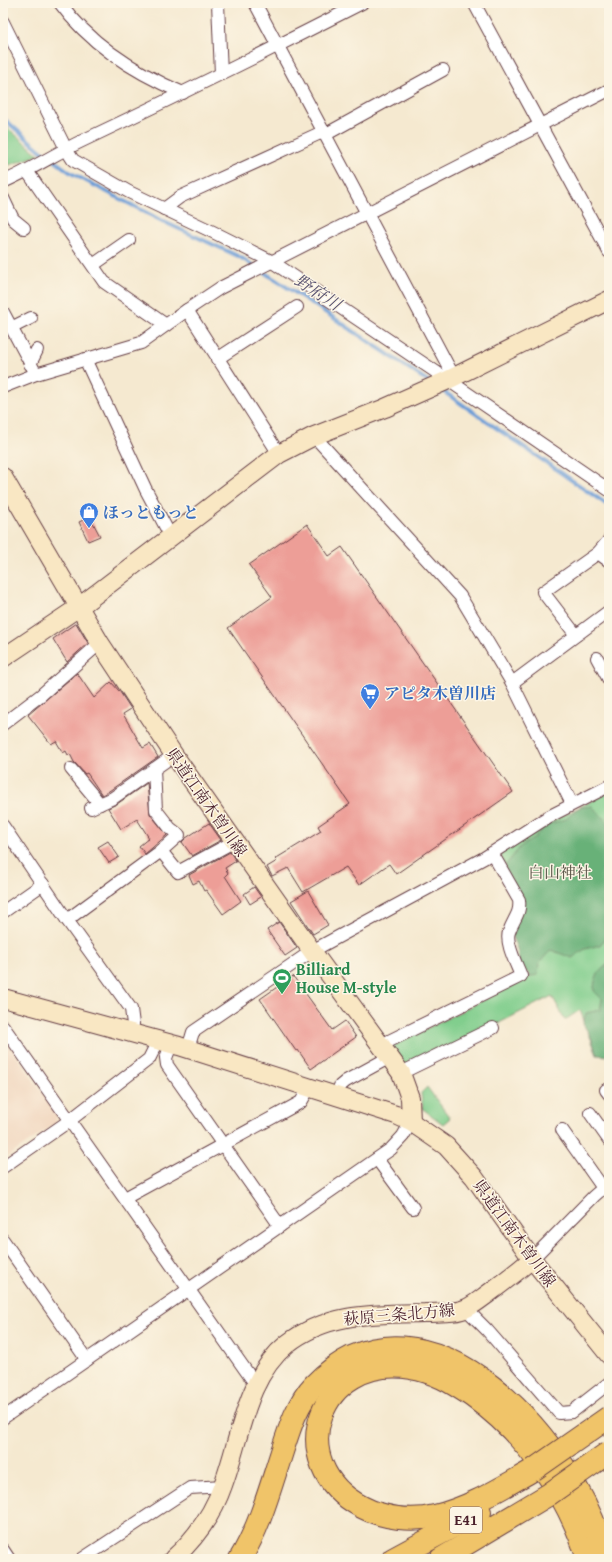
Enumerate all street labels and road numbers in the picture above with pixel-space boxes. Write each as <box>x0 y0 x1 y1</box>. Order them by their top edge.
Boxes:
street label: 県道江南木曽川線 <box>160 743 254 861</box>
street label: 県道江南木曽川線 <box>468 1174 562 1292</box>
street label: 萩原三条北方線 <box>342 1297 456 1331</box>
road number: E41 <box>450 1507 482 1533</box>

